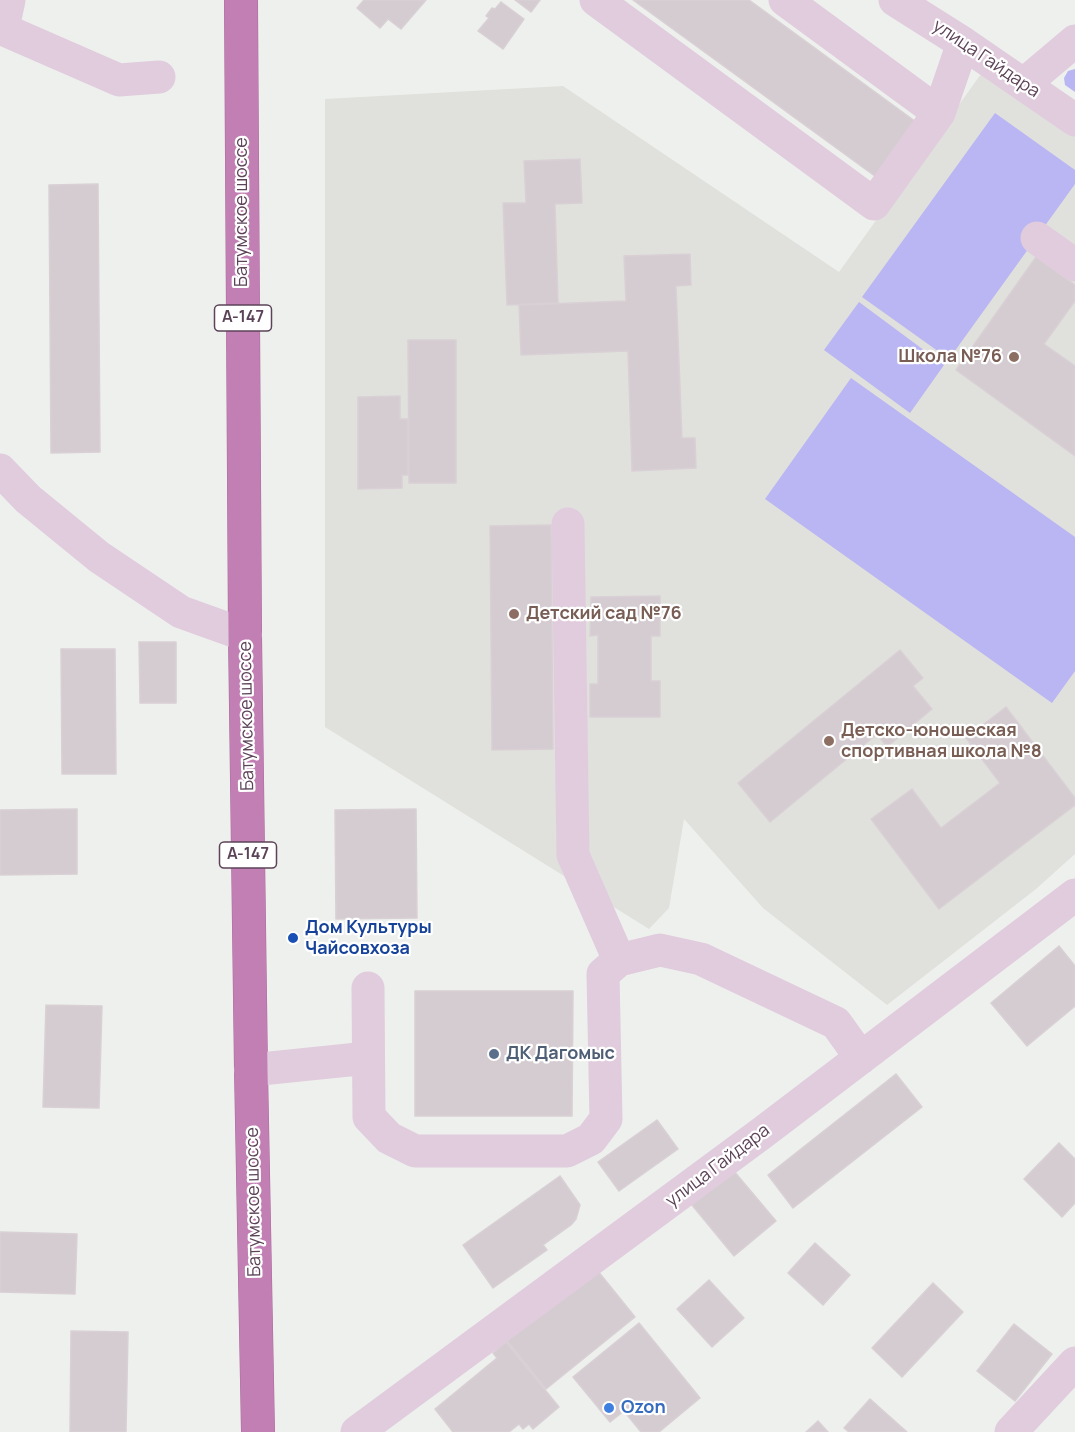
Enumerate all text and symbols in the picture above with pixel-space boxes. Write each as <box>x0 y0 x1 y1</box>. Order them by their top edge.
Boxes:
street label: улица Гайдара <box>928 15 1044 103</box>
street label: Батумское шоссе <box>231 137 253 287</box>
road number: А-147 <box>214 305 272 331</box>
place label: Школа №76 <box>898 346 1002 368</box>
marker: Школа №76 <box>1007 350 1021 364</box>
place label: Детский сад №76 <box>526 603 682 625</box>
marker: Детский сад №76 <box>507 607 521 621</box>
street label: Батумское шоссе <box>235 641 259 791</box>
place label: Детско-юношеская спортивная школа №8 <box>841 720 1042 762</box>
marker: Детско-юношеская спортивная школа №8 <box>822 734 836 748</box>
road number: А-147 <box>220 842 276 868</box>
place label: Дом Культуры Чайсовхоза <box>305 917 432 960</box>
marker: Дом Культуры Чайсовхоза <box>286 931 300 945</box>
place label: ДК Дагомыс <box>506 1043 615 1065</box>
marker: ДК Дагомыс <box>487 1047 501 1061</box>
street label: улица Гайдара <box>662 1120 774 1212</box>
street label: Батумское шоссе <box>242 1127 266 1277</box>
place label: Ozon <box>621 1397 666 1419</box>
marker: Ozon <box>602 1401 616 1415</box>

